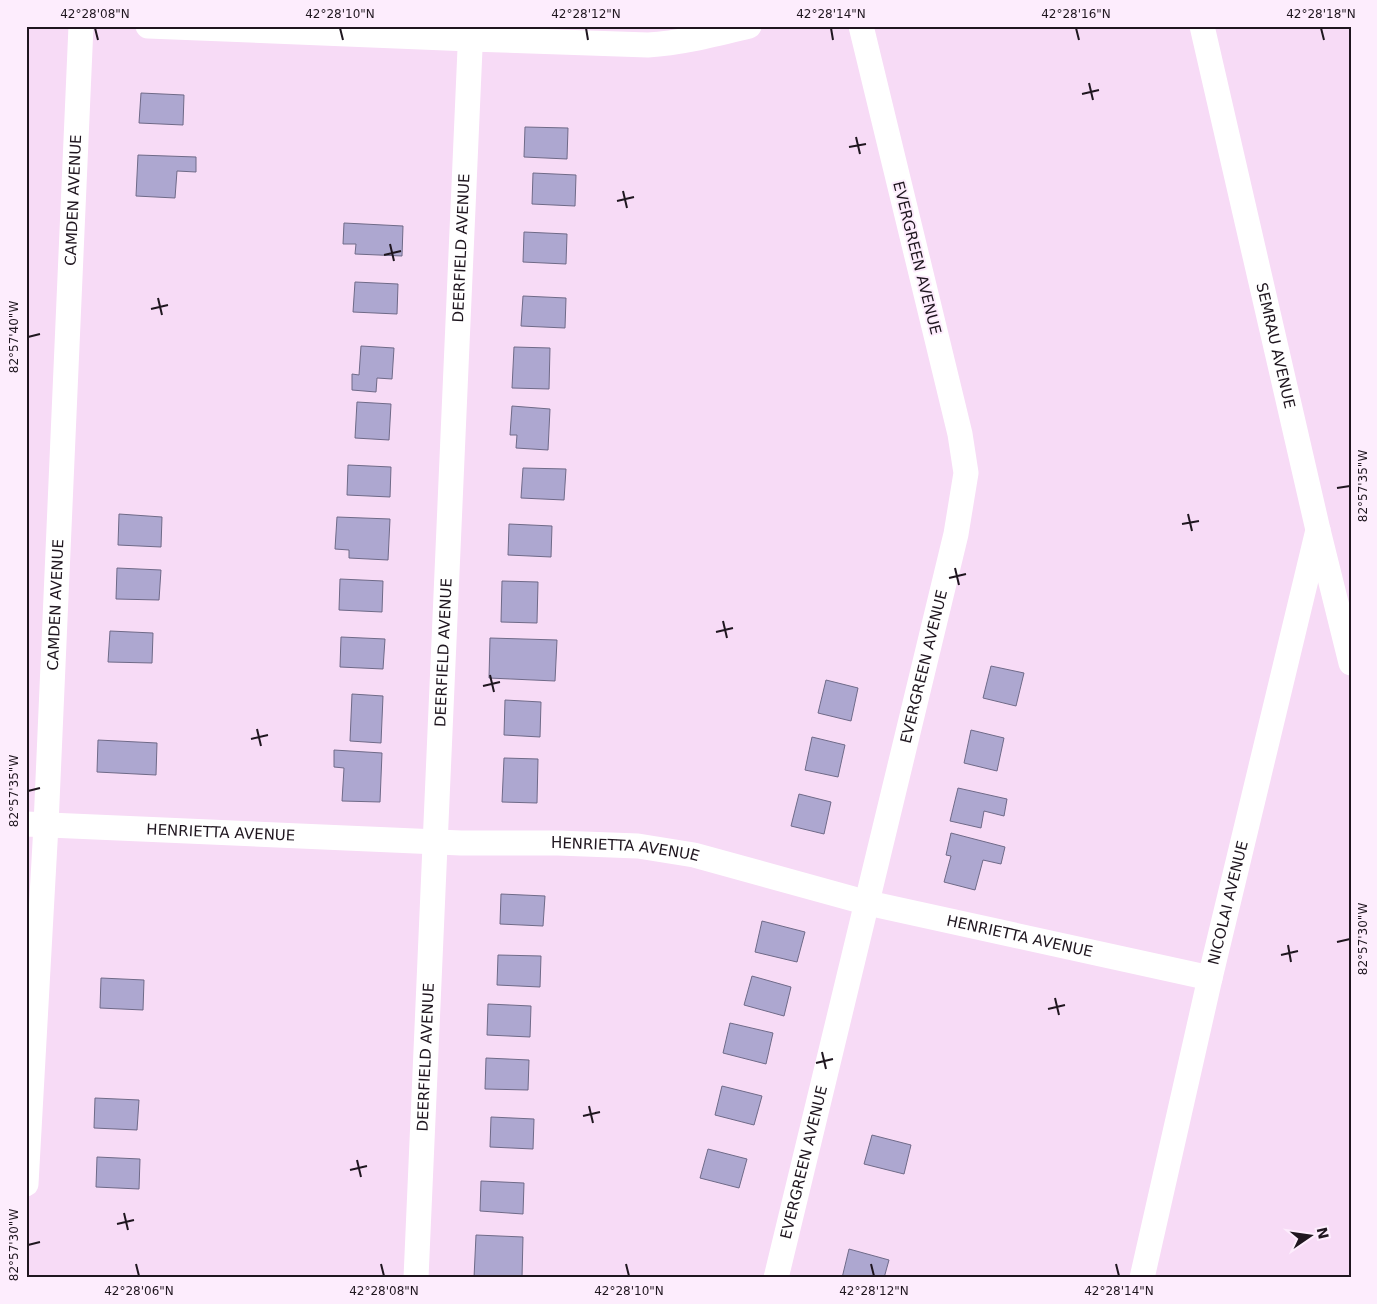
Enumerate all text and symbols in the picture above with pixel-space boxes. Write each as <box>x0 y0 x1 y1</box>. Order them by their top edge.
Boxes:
text: 42°28'08"N <box>60 7 130 21</box>
text: 42°28'10"N <box>305 7 375 21</box>
text: 42°28'12"N <box>551 7 621 21</box>
text: 42°28'14"N <box>796 7 866 21</box>
text: 42°28'16"N <box>1041 7 1111 21</box>
text: 42°28'18"N <box>1286 7 1356 21</box>
street label: CAMDEN AVENUE <box>62 134 85 266</box>
street label: DEERFIELD AVENUE <box>449 173 474 323</box>
street label: EVERGREEN AVENUE <box>889 179 945 337</box>
street label: SEMRAU AVENUE <box>1252 281 1299 410</box>
text: 82°57'40"W <box>7 301 21 373</box>
text: 82°57'35"W <box>1356 450 1370 522</box>
street label: CAMDEN AVENUE <box>44 539 68 671</box>
street label: DEERFIELD AVENUE <box>431 578 456 727</box>
street label: EVERGREEN AVENUE <box>897 588 951 745</box>
text: 82°57'35"W <box>7 755 21 827</box>
street label: HENRIETTA AVENUE <box>146 820 296 845</box>
street label: HENRIETTA AVENUE <box>551 834 702 865</box>
street label: NICOLAI AVENUE <box>1205 839 1252 967</box>
text: 82°57'30"W <box>1356 903 1370 975</box>
street label: HENRIETTA AVENUE <box>945 912 1094 961</box>
street label: DEERFIELD AVENUE <box>413 982 438 1132</box>
street label: EVERGREEN AVENUE <box>777 1084 831 1241</box>
text: 82°57'30"W <box>7 1209 21 1281</box>
north arrow <box>1284 1212 1334 1262</box>
text: N <box>1314 1226 1332 1241</box>
text: 42°28'06"N <box>104 1284 174 1298</box>
text: 42°28'08"N <box>349 1284 419 1298</box>
text: 42°28'10"N <box>594 1284 664 1298</box>
text: 42°28'12"N <box>839 1284 909 1298</box>
text: 42°28'14"N <box>1084 1284 1154 1298</box>

